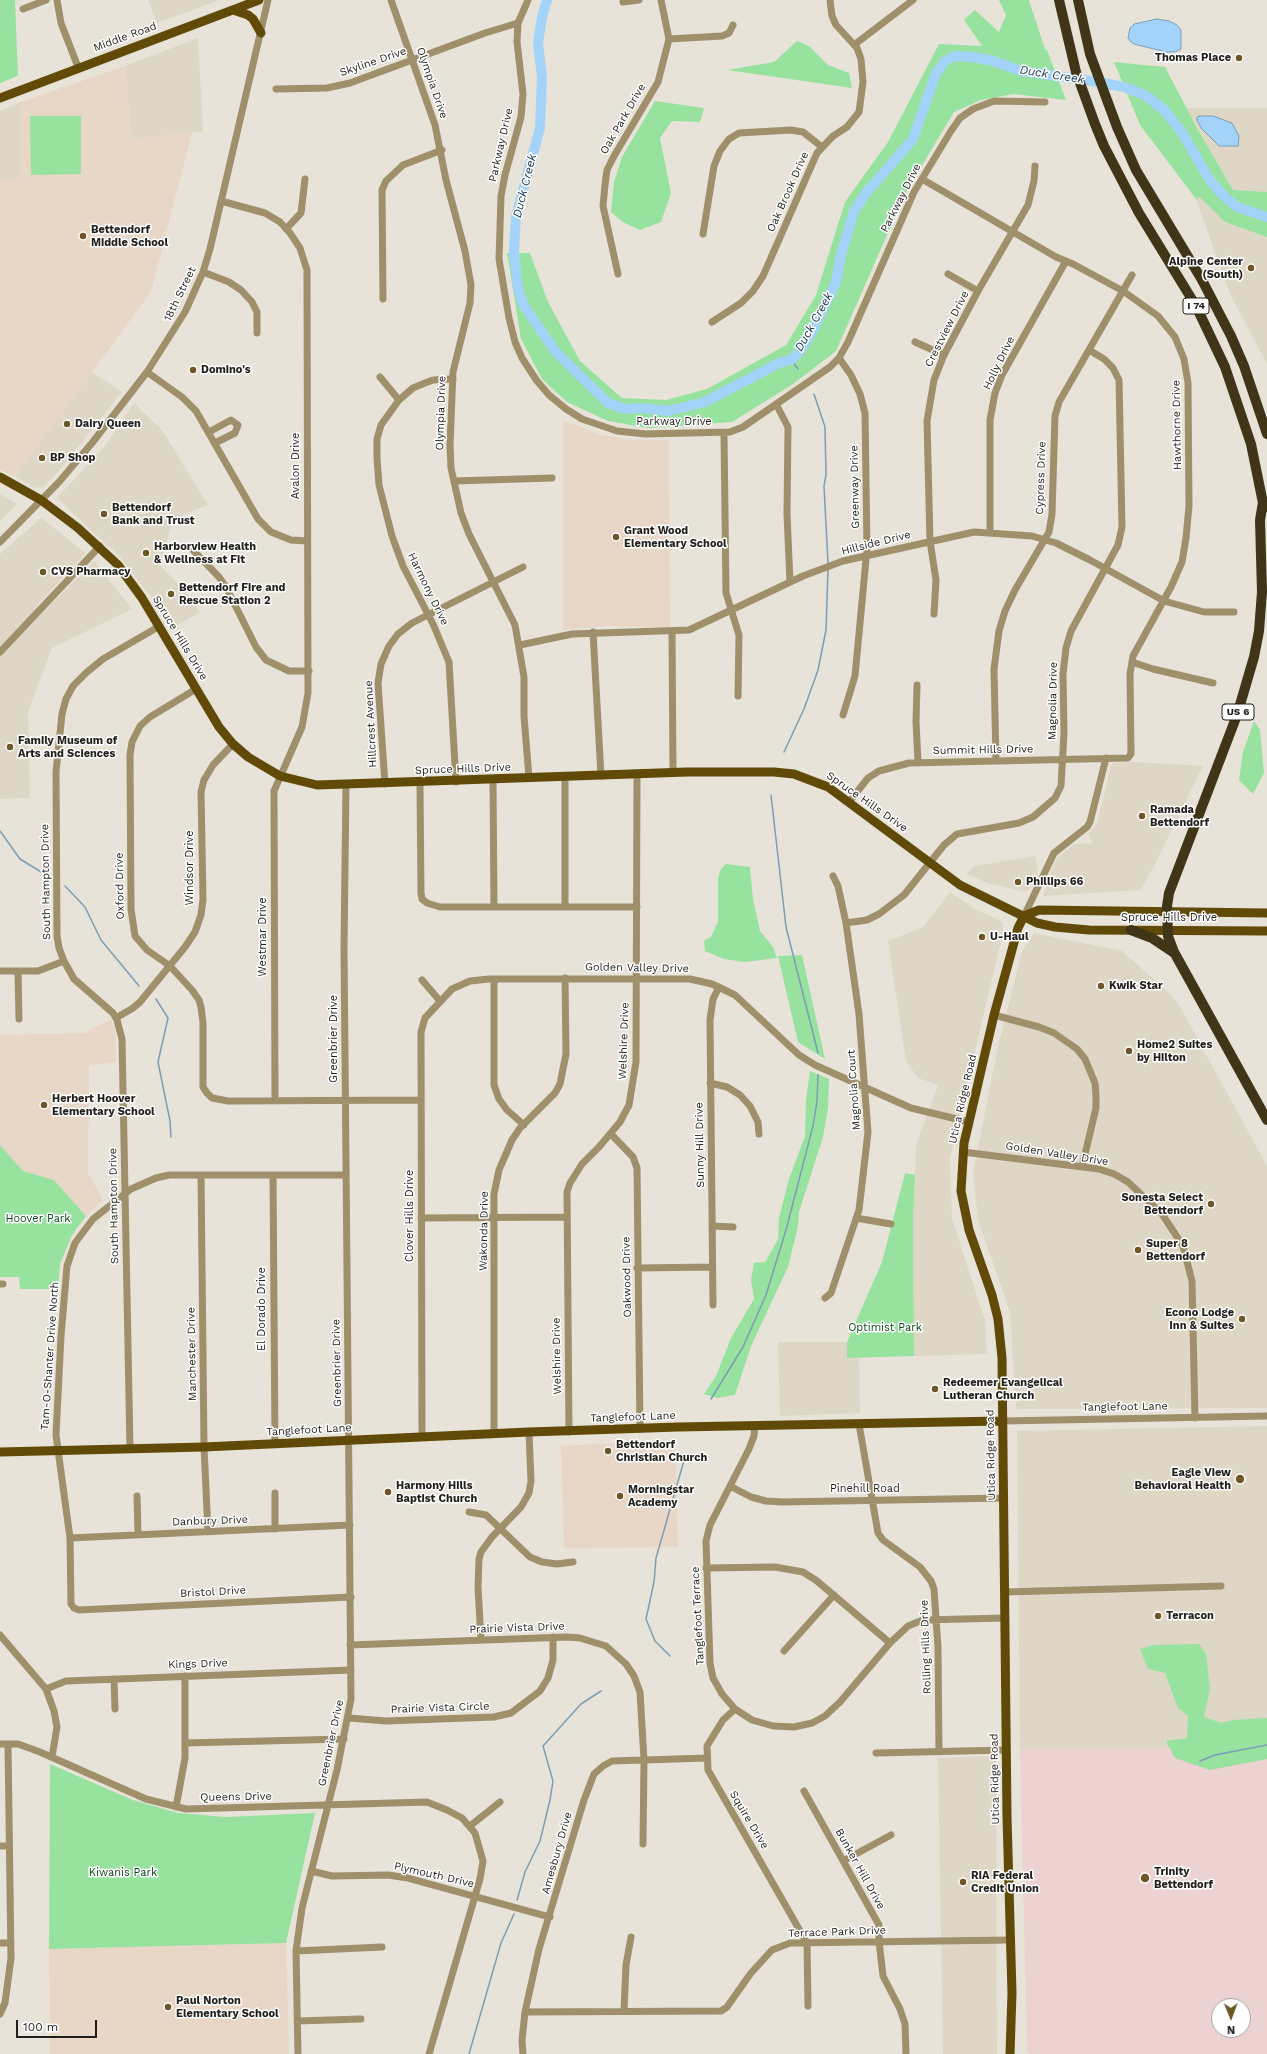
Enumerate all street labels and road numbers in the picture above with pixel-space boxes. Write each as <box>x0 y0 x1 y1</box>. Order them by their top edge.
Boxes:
street label: Middle Road <box>92 19 158 55</box>
street label: Skyline Drive <box>338 44 408 80</box>
street label: Olympia Drive <box>414 46 450 120</box>
street label: Oak Park Drive <box>597 81 649 157</box>
street label: Parkway Drive <box>486 107 516 183</box>
street label: Oak Brook Drive <box>764 150 812 234</box>
street label: Parkway Drive <box>878 161 924 235</box>
street label: 18th Street <box>161 264 199 324</box>
street label: Crestview Drive <box>922 289 972 369</box>
road number: I 74 <box>1183 298 1209 314</box>
street label: Holly Drive <box>980 334 1018 392</box>
street label: Olympia Drive <box>433 375 449 451</box>
street label: Hawthorne Drive <box>1170 380 1184 470</box>
street label: Parkway Drive <box>636 415 712 429</box>
street label: Avalon Drive <box>289 433 303 499</box>
street label: Cypress Drive <box>1033 441 1049 515</box>
street label: Greenway Drive <box>848 445 862 529</box>
street label: Hillside Drive <box>840 528 912 558</box>
street label: Harmony Drive <box>405 550 451 628</box>
street label: Spruce Hills Drive <box>150 593 210 683</box>
street label: Magnolia Drive <box>1046 662 1060 740</box>
street label: Hillcrest Avenue <box>362 680 380 768</box>
road number: US 6 <box>1222 704 1254 720</box>
street label: Summit Hills Drive <box>933 743 1033 757</box>
street label: Spruce Hills Drive <box>415 761 511 777</box>
street label: Spruce Hills Drive <box>824 769 910 835</box>
street label: South Hampton Drive <box>38 824 54 940</box>
street label: Windsor Drive <box>183 830 197 906</box>
street label: Oxford Drive <box>113 852 127 920</box>
street label: Westmar Drive <box>256 897 270 977</box>
street label: Spruce Hills Drive <box>1121 911 1217 925</box>
street label: Golden Valley Drive <box>585 960 689 976</box>
street label: Greenbrier Drive <box>327 995 341 1083</box>
street label: Welshire Drive <box>616 1002 632 1080</box>
street label: Magnolia Court <box>845 1049 863 1131</box>
street label: Utica Ridge Road <box>946 1053 980 1145</box>
street label: Sunny Hill Drive <box>693 1102 707 1188</box>
street label: Golden Valley Drive <box>1005 1139 1109 1169</box>
street label: South Hampton Drive <box>106 1148 122 1264</box>
street label: Clover Hills Drive <box>403 1170 417 1262</box>
street label: Wakonda Drive <box>477 1191 491 1271</box>
street label: Oakwood Drive <box>620 1236 634 1318</box>
street label: El Dorado Drive <box>255 1267 269 1351</box>
street label: Tam-O-Shanter Drive North <box>38 1281 62 1431</box>
street label: Manchester Drive <box>185 1307 199 1401</box>
street label: Welshire Drive <box>550 1317 564 1395</box>
street label: Greenbrier Drive <box>330 1319 344 1407</box>
street label: Tanglefoot Lane <box>1082 1400 1168 1414</box>
street label: Tanglefoot Lane <box>590 1409 676 1425</box>
street label: Utica Ridge Road <box>984 1409 998 1501</box>
street label: Tanglefoot Lane <box>266 1421 352 1439</box>
street label: Pinehill Road <box>830 1482 900 1496</box>
street label: Danbury Drive <box>172 1513 248 1529</box>
street label: Tanglefoot Terrace <box>689 1566 707 1666</box>
street label: Bristol Drive <box>180 1584 246 1600</box>
street label: Rolling Hills Drive <box>918 1600 934 1694</box>
street label: Prairie Vista Drive <box>469 1620 565 1636</box>
street label: Kings Drive <box>168 1656 228 1672</box>
street label: Greenbrier Drive <box>315 1699 347 1787</box>
street label: Prairie Vista Circle <box>390 1700 490 1716</box>
street label: Utica Ridge Road <box>988 1733 1002 1825</box>
street label: Squire Drive <box>726 1789 772 1851</box>
street label: Queens Drive <box>200 1790 272 1804</box>
street label: Amesbury Drive <box>539 1810 575 1896</box>
street label: Bunker Hill Drive <box>832 1826 888 1912</box>
street label: Plymouth Drive <box>393 1859 475 1891</box>
street label: Terrace Park Drive <box>788 1924 886 1940</box>

